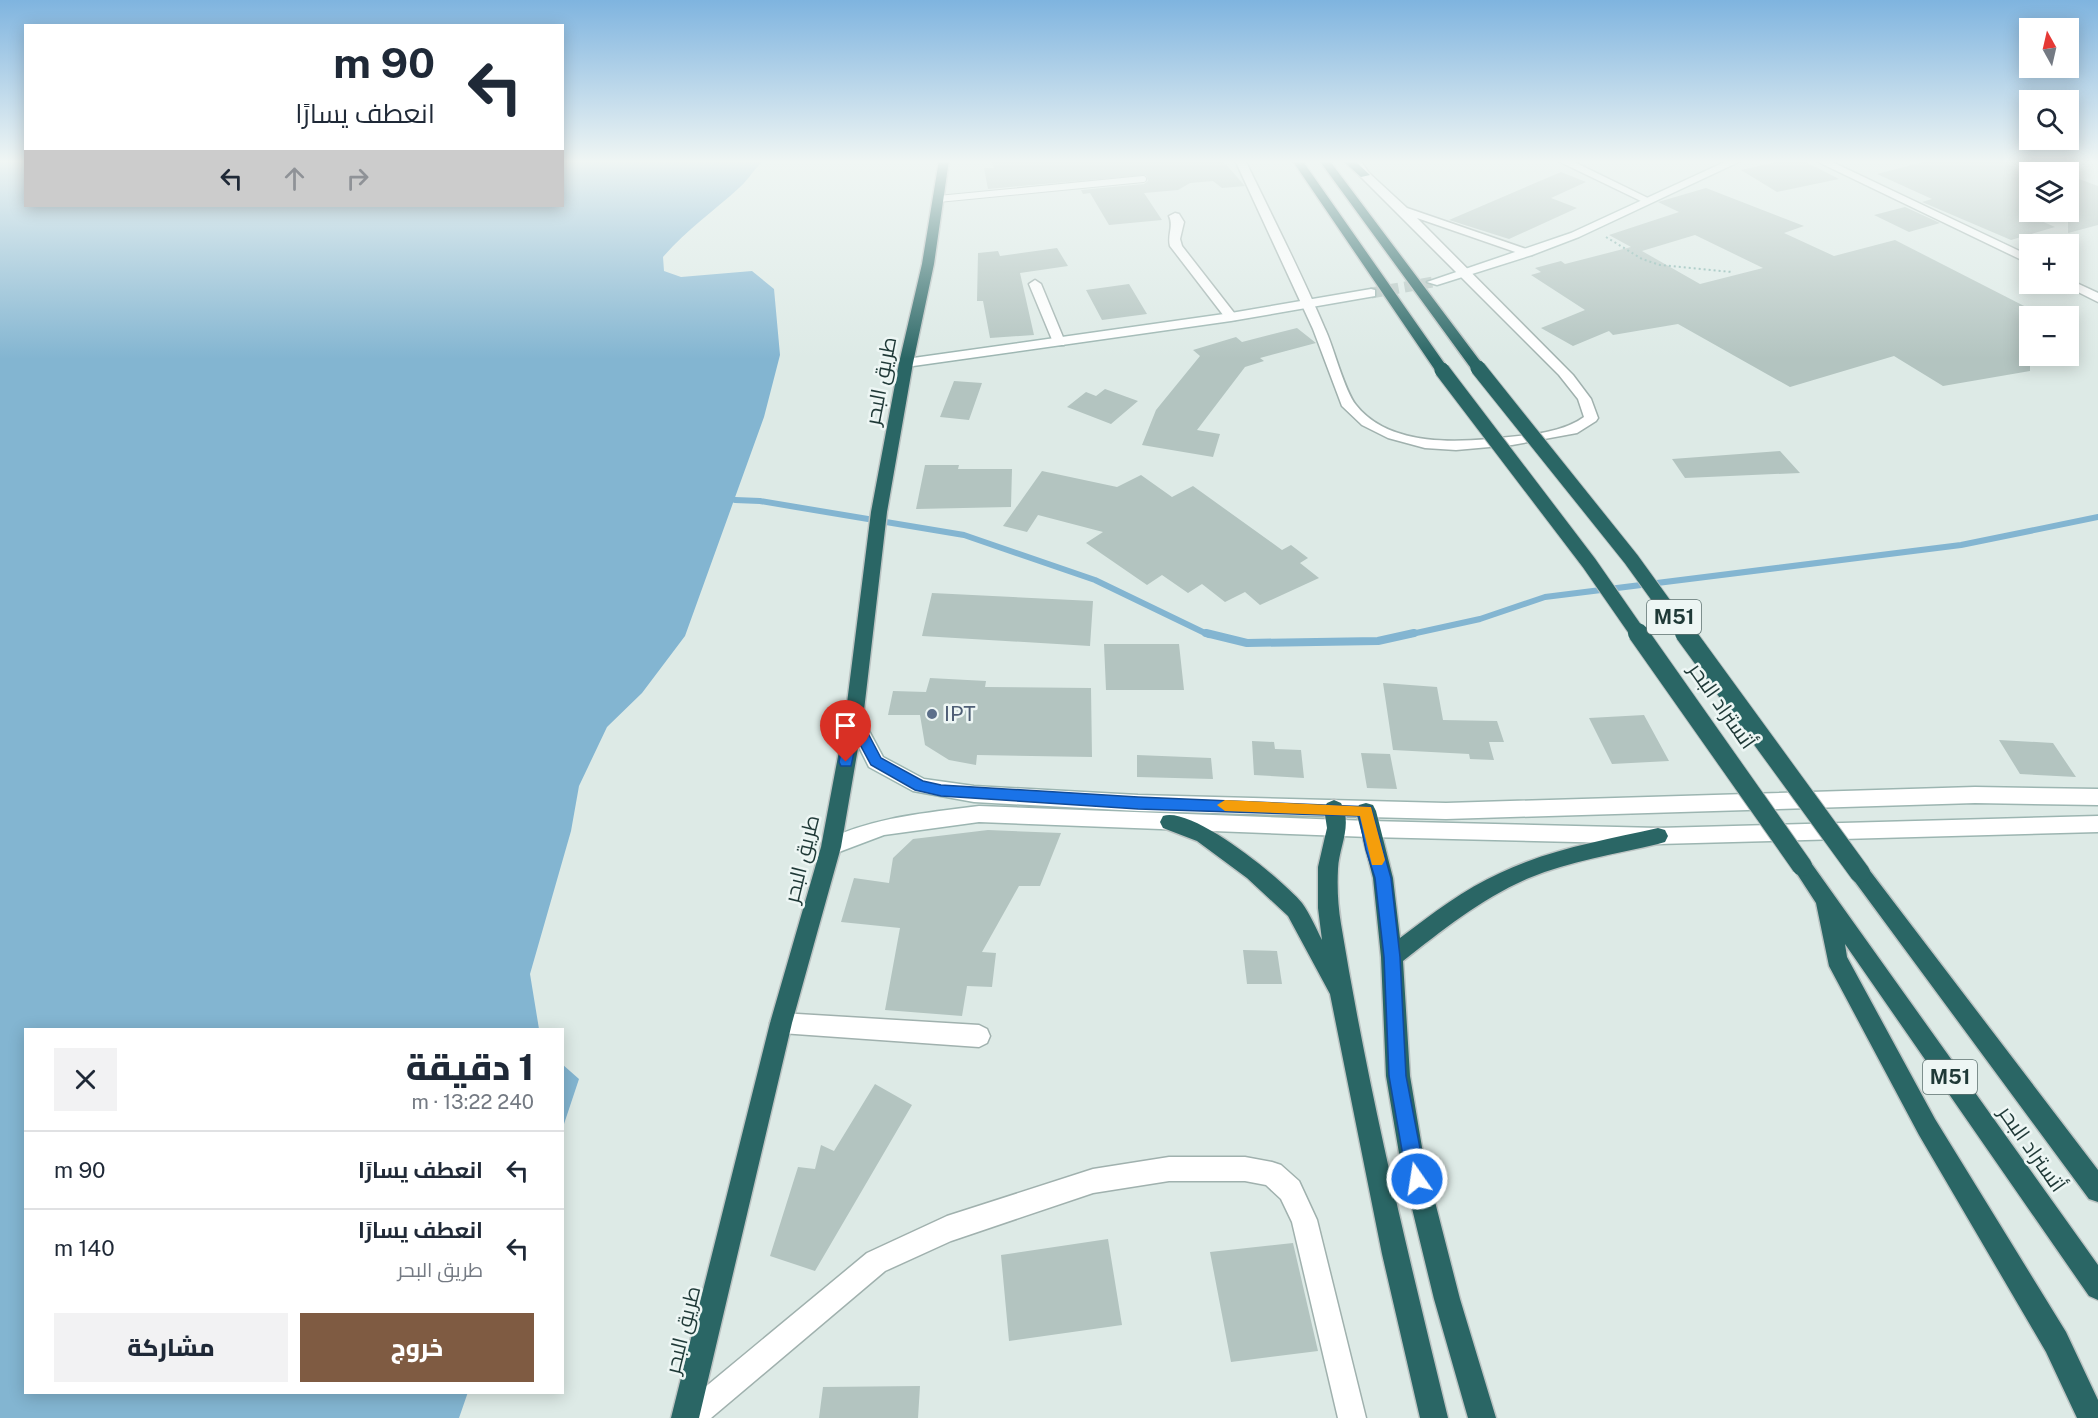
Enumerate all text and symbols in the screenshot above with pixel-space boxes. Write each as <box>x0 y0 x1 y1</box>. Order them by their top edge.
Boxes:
north arrow <box>2019 18 2079 78</box>
map controls <box>2019 18 2079 366</box>
text: 90 m <box>333 38 435 87</box>
icon: left <box>456 48 534 126</box>
button: search <box>2019 90 2079 150</box>
text: انعطف يسارًا <box>295 97 435 129</box>
icon: left <box>215 162 248 195</box>
icon: ahead <box>278 162 311 195</box>
icon: right <box>341 162 374 195</box>
button: layers <box>2019 162 2079 222</box>
button: + <box>2019 234 2079 294</box>
button: − <box>2019 306 2079 366</box>
street label: طريق البحر <box>859 335 902 428</box>
road number: M51 <box>1647 600 1701 634</box>
street label: أتستراد البحر <box>1683 657 1761 754</box>
pin <box>820 700 871 762</box>
place label: IPT <box>944 701 976 726</box>
marker: IPT <box>925 707 939 721</box>
icon: arrive <box>829 709 862 742</box>
street label: طريق البحر <box>778 812 825 907</box>
text: 1 دقيقة <box>406 1046 534 1088</box>
button: close <box>54 1048 117 1111</box>
road number: M51 <box>1923 1060 1977 1094</box>
text: 240 m · 13:22 <box>411 1090 534 1114</box>
street label: أتستراد البحر <box>1993 1100 2071 1197</box>
position arrow <box>1385 1147 1449 1211</box>
icon: left <box>501 1154 534 1187</box>
text: 90 m <box>54 1157 105 1183</box>
text: انعطف يسارًا <box>358 1157 483 1183</box>
text: انعطف يسارًا <box>358 1217 483 1243</box>
icon: left <box>501 1232 534 1265</box>
text: 140 m <box>54 1235 115 1261</box>
text: طريق البحر <box>398 1258 483 1282</box>
street label: طريق البحر <box>659 1283 706 1378</box>
button: مشاركة <box>54 1313 288 1382</box>
button: خروج <box>300 1313 534 1382</box>

